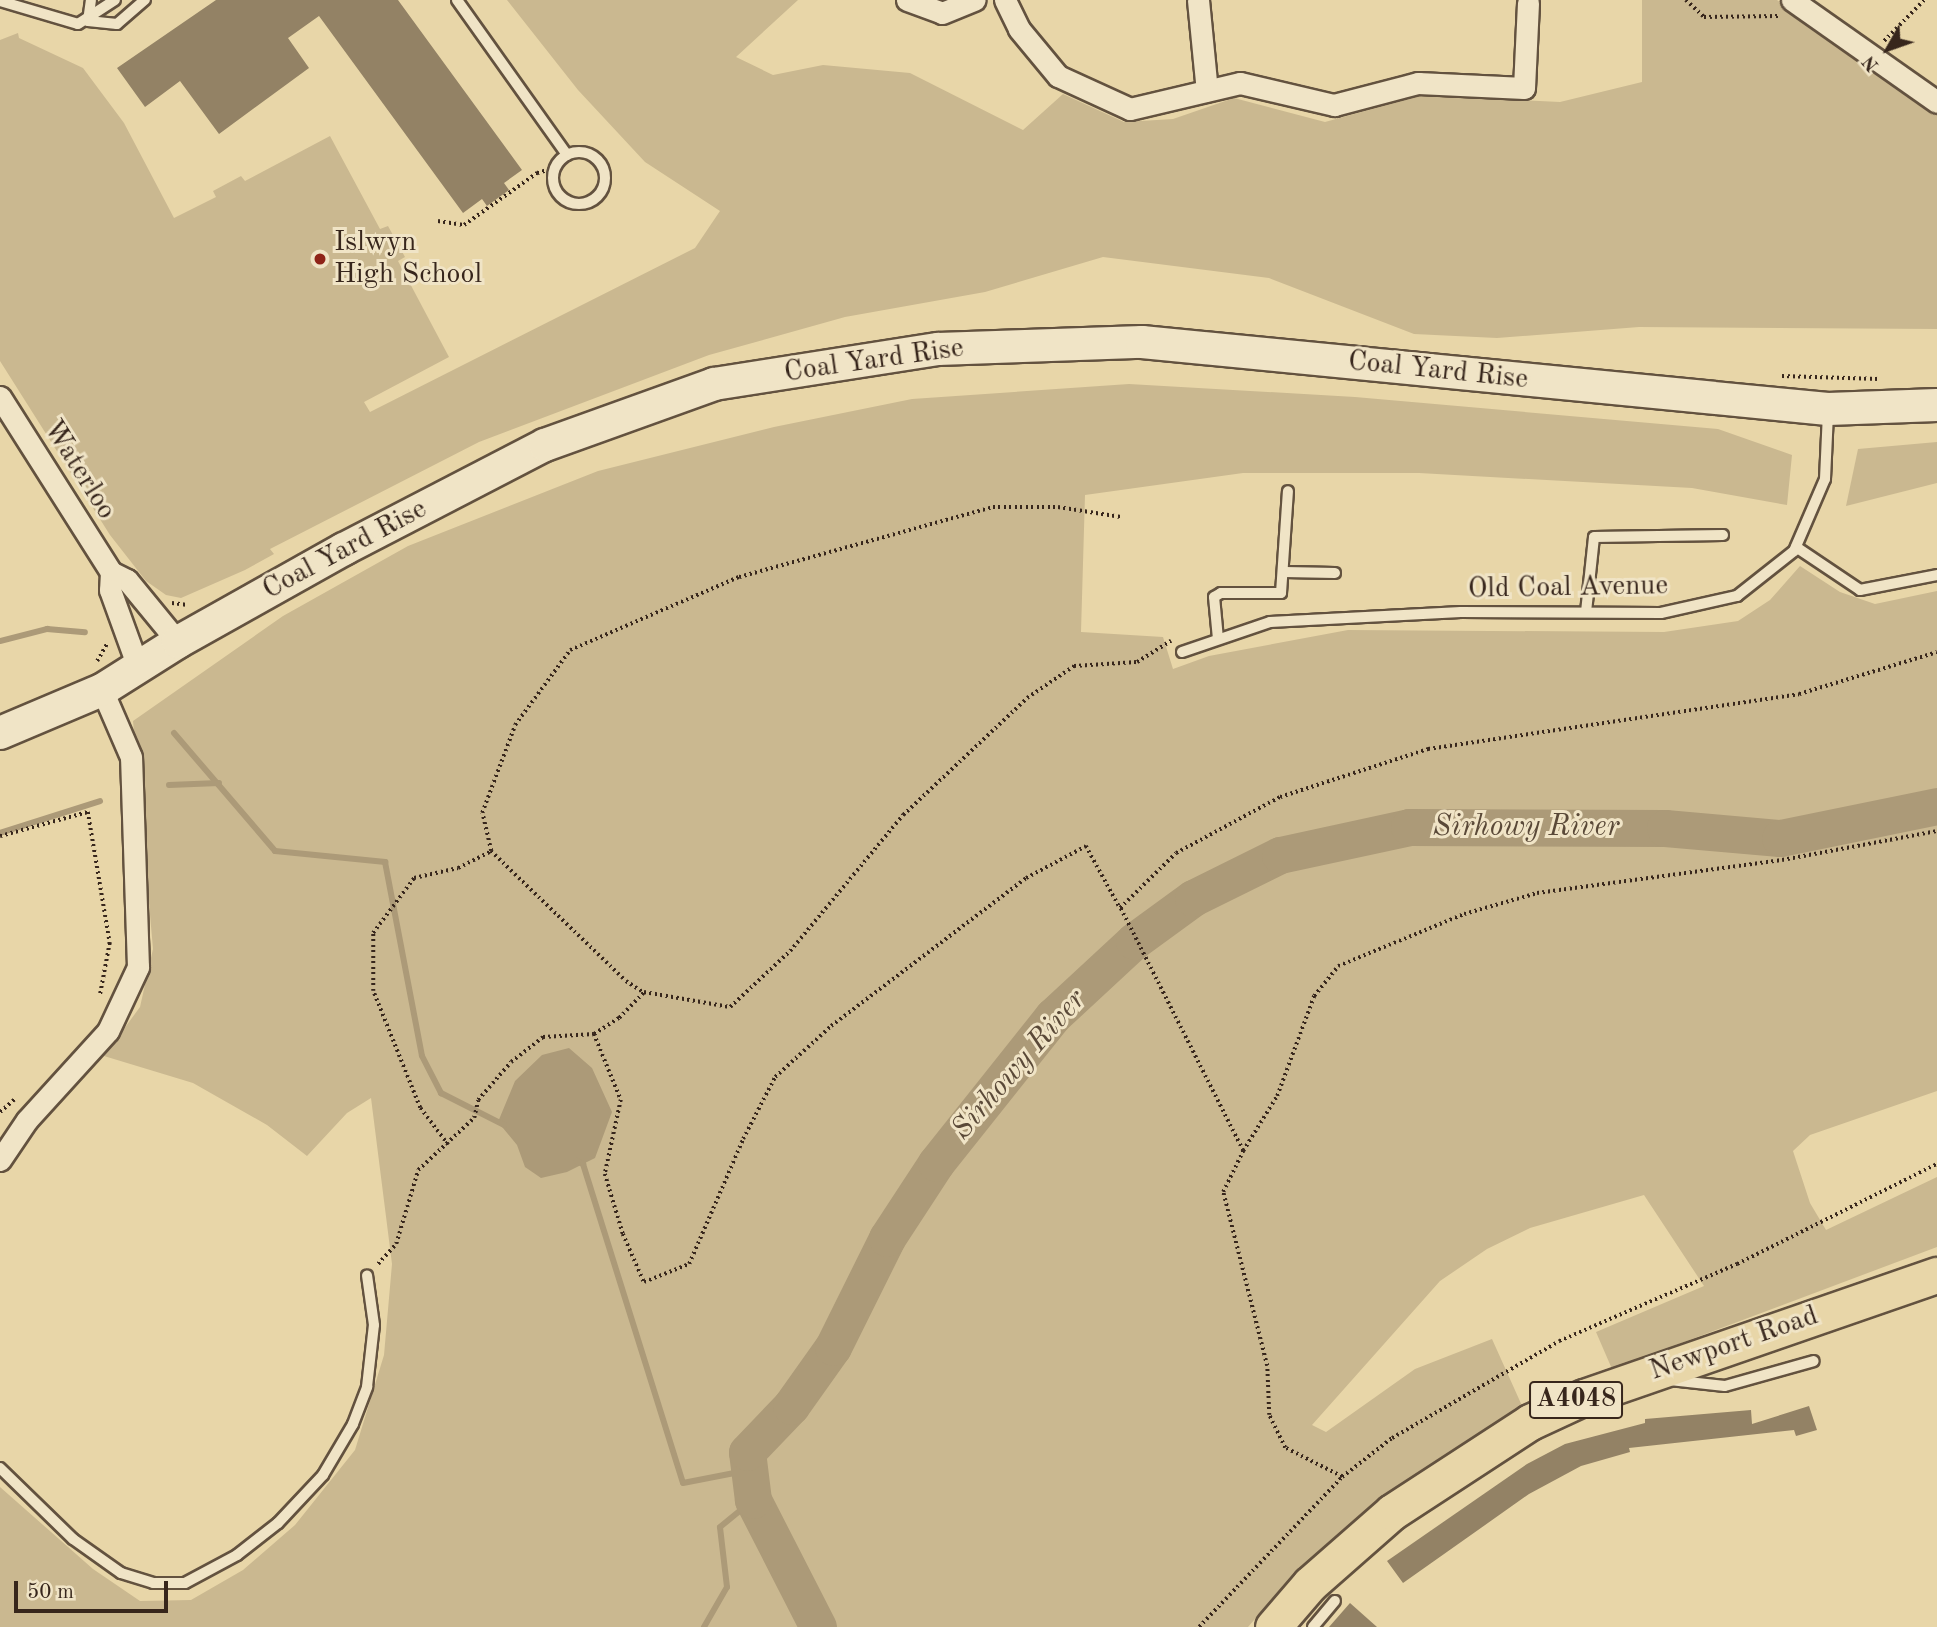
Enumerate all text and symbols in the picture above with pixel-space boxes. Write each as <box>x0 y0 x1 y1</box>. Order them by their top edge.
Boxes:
north arrow <box>1853 14 1923 84</box>
text: N <box>1860 51 1883 74</box>
place label: Islwyn High School <box>334 226 482 292</box>
marker: Islwyn High School <box>312 251 328 267</box>
street label: Coal Yard Rise <box>782 332 966 390</box>
street label: Coal Yard Rise <box>1346 345 1530 397</box>
street label: Waterloo <box>35 414 123 526</box>
street label: Coal Yard Rise <box>257 493 433 607</box>
street label: Old Coal Avenue <box>1468 569 1668 607</box>
water label: Sirhowy River <box>1433 809 1619 845</box>
water label: Sirhowy River <box>944 983 1094 1147</box>
street label: Newport Road <box>1645 1299 1823 1389</box>
road number: A4048 <box>1529 1378 1623 1422</box>
scale bar <box>18 1568 172 1612</box>
text: 50 m <box>27 1582 74 1603</box>

